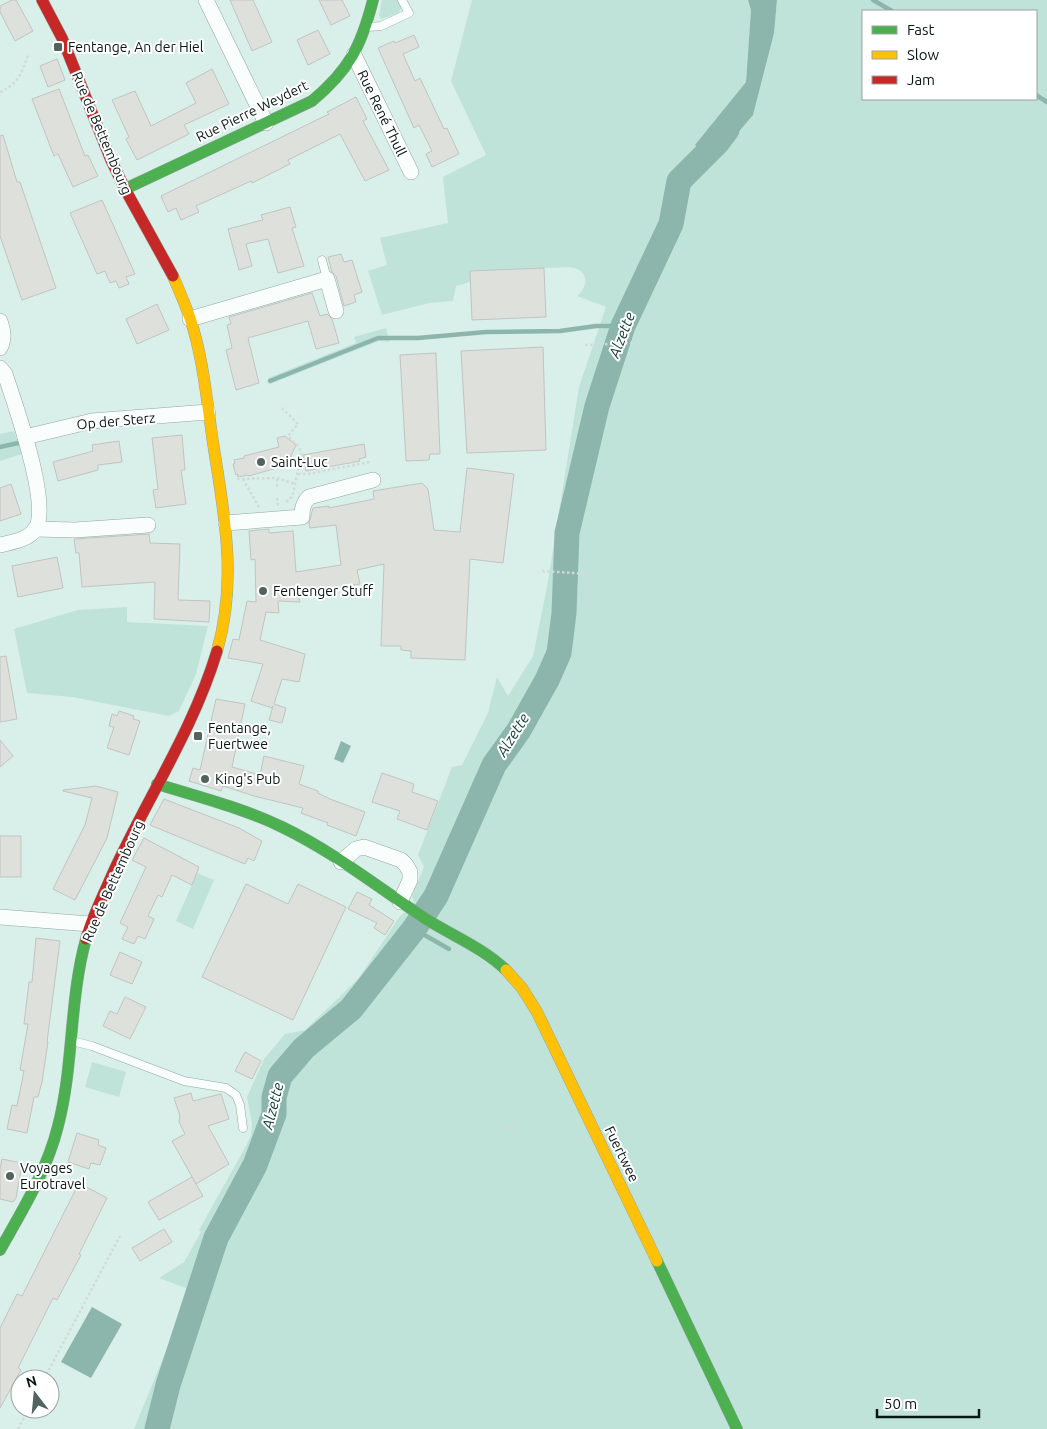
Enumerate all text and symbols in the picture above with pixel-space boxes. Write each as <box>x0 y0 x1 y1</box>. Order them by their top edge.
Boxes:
legend <box>862 10 1037 100</box>
text: Fast <box>907 21 935 38</box>
place label: Fentange, An der Hiel <box>68 39 204 55</box>
marker: Fentange, An der Hiel <box>52 41 64 53</box>
text: Slow <box>907 46 940 63</box>
street label: Rue René Thull <box>354 67 410 159</box>
street label: Rue de Bettembourg <box>69 69 135 197</box>
text: Jam <box>907 71 935 88</box>
street label: Rue Pierre Weydert <box>193 77 311 145</box>
water label: Alzette <box>605 309 638 361</box>
street label: Op der Sterz <box>76 410 156 432</box>
place label: Saint-Luc <box>271 454 328 470</box>
marker: Saint-Luc <box>255 456 267 468</box>
place label: Fentenger Stuff <box>273 583 373 599</box>
marker: Fentenger Stuff <box>257 585 269 597</box>
water label: Alzette <box>492 710 533 760</box>
place label: Fentange, Fuertwee <box>208 720 271 752</box>
marker: Fentange, Fuertwee <box>192 730 204 742</box>
place label: King's Pub <box>215 771 280 787</box>
marker: King's Pub <box>199 773 211 785</box>
street label: Rue de Bettembourg <box>79 817 147 945</box>
water label: Alzette <box>258 1080 287 1132</box>
street label: Fuertwee <box>602 1124 642 1184</box>
place label: Voyages Eurotravel <box>20 1160 86 1192</box>
marker: Voyages Eurotravel <box>4 1170 16 1182</box>
north arrow <box>10 1369 60 1419</box>
text: N <box>24 1372 39 1391</box>
scale bar <box>877 1386 980 1418</box>
text: 50 m <box>884 1395 917 1412</box>

